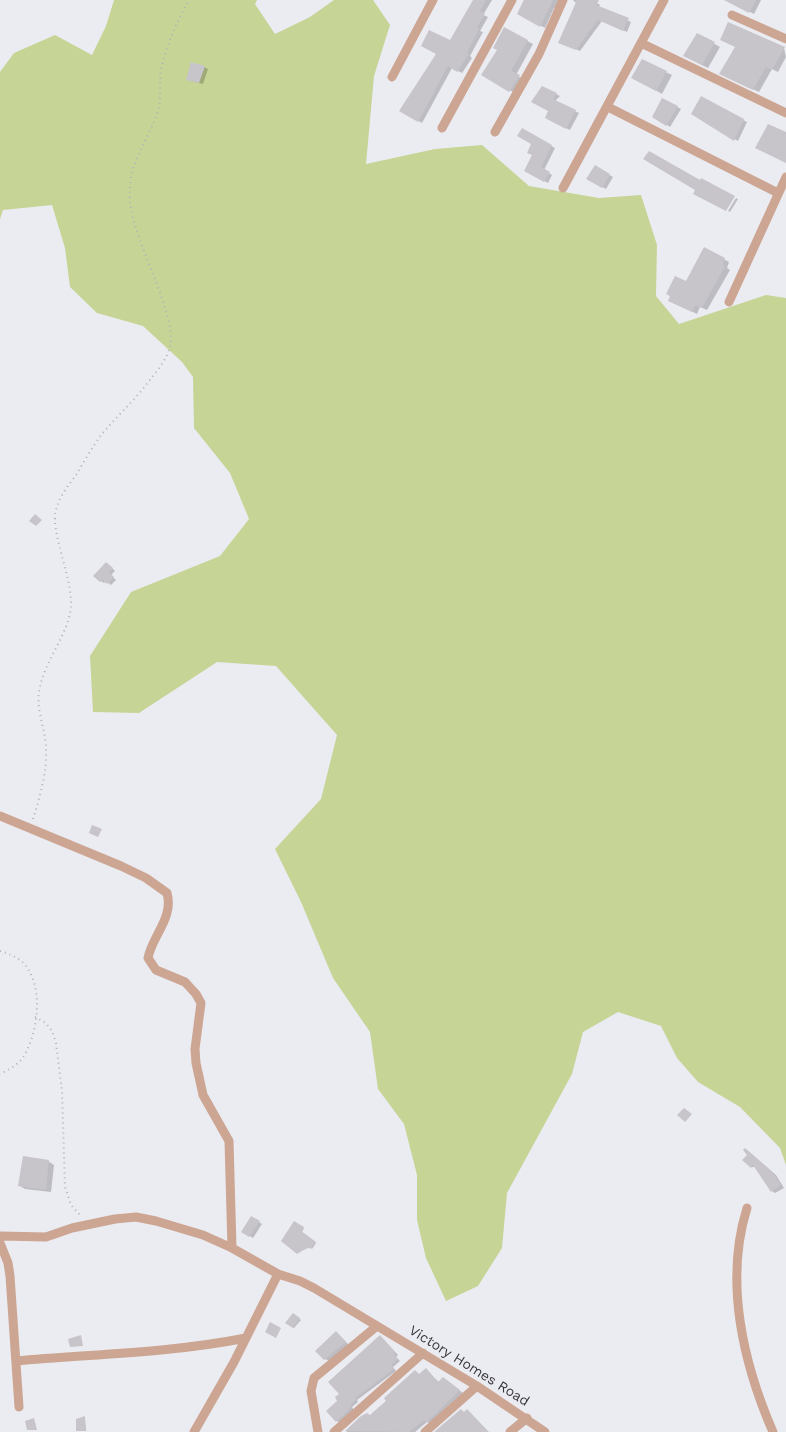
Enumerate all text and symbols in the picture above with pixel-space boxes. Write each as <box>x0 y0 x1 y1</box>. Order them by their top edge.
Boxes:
street label: Victory Homes Road <box>406 1322 532 1410</box>

